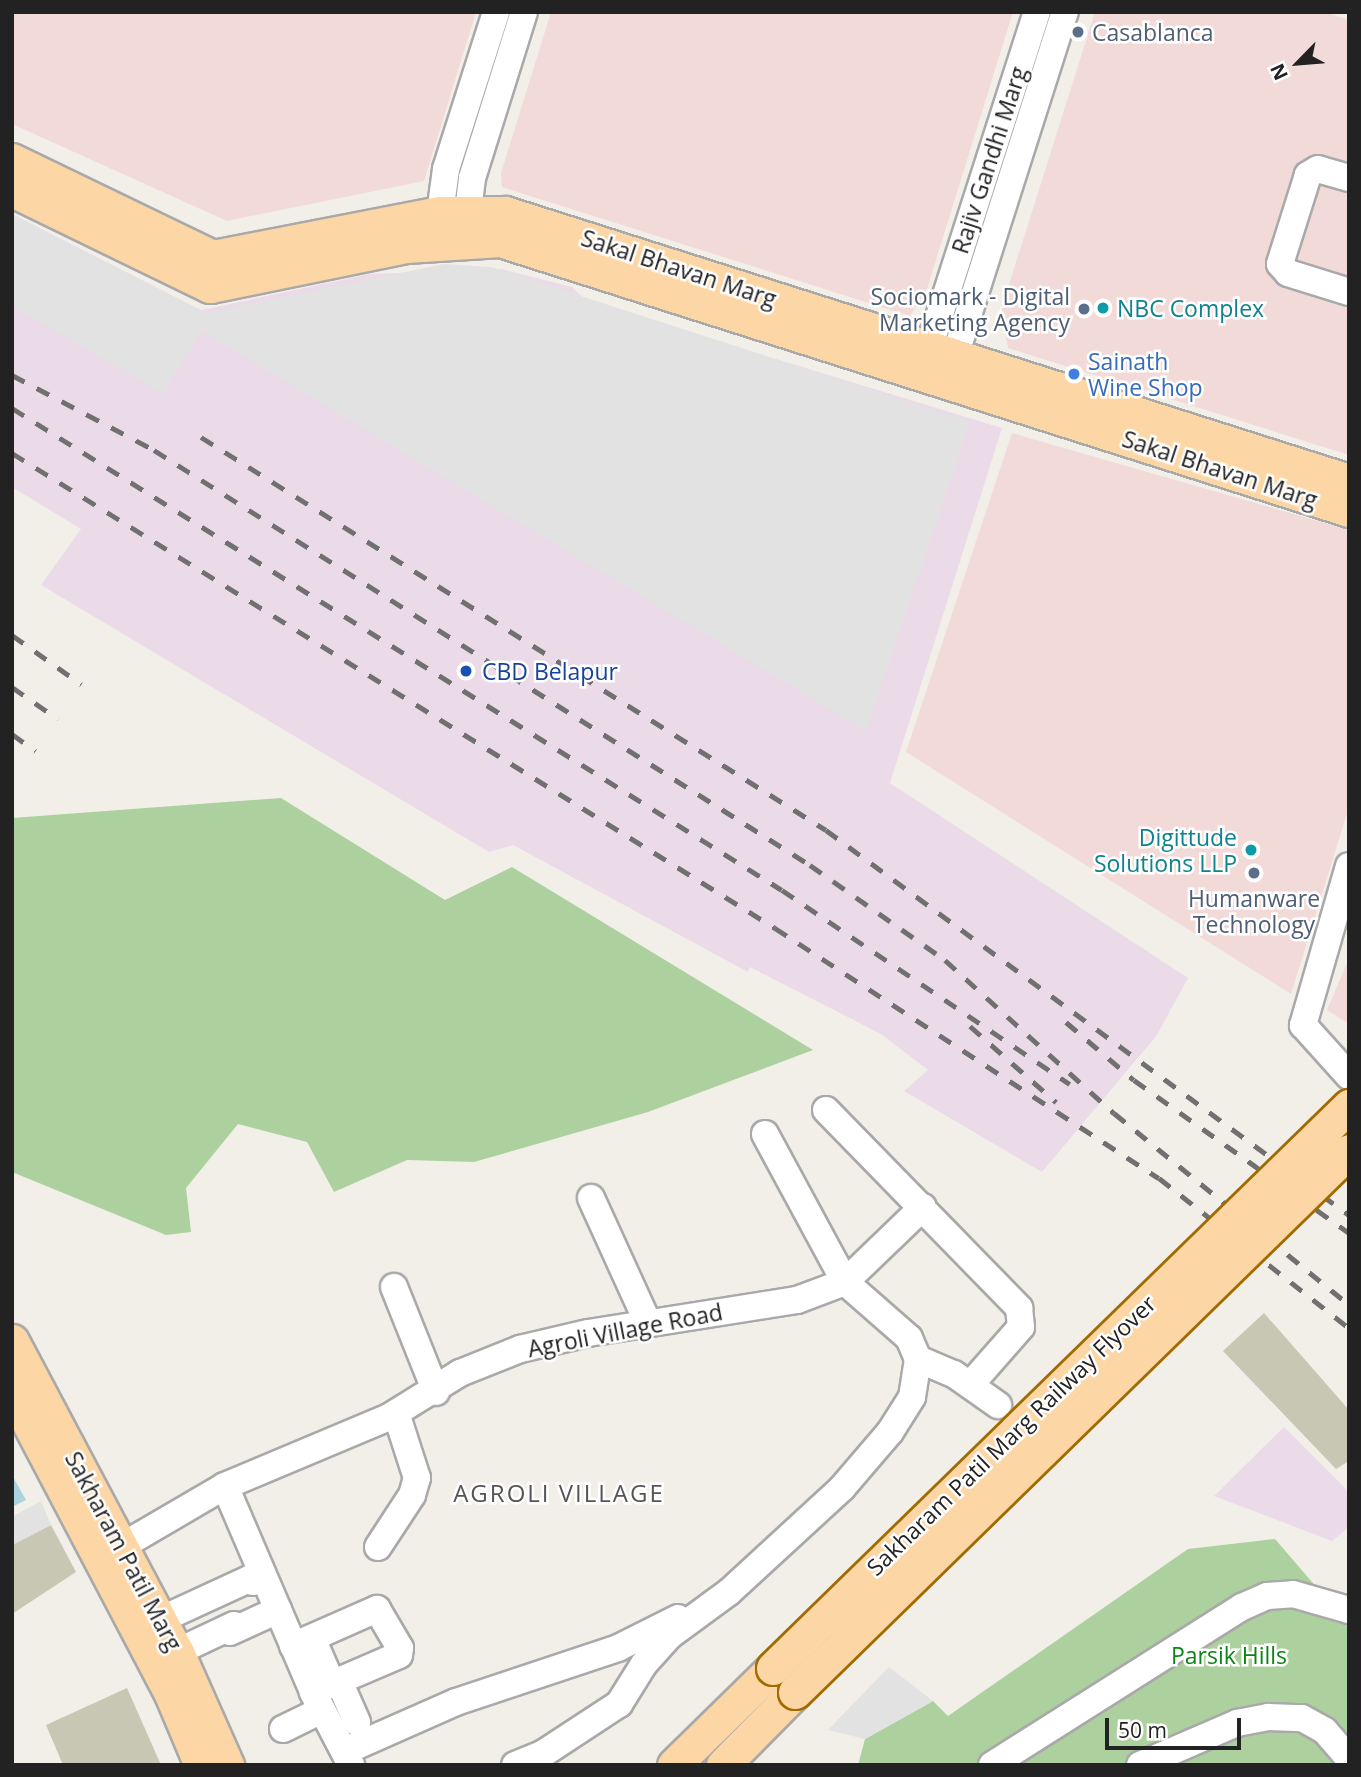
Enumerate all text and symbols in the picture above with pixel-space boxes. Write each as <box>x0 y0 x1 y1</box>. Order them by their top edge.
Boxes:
place label: Casablanca <box>1092 18 1214 46</box>
marker: Casablanca <box>1070 24 1086 40</box>
north arrow <box>1263 28 1333 98</box>
text: N <box>1264 59 1294 84</box>
street label: Rajiv Gandhi Marg <box>946 63 1032 257</box>
street label: Sakal Bhavan Marg <box>578 223 780 313</box>
place label: Sociomark - Digital Marketing Agency <box>870 282 1070 336</box>
place label: NBC Complex <box>1117 294 1264 322</box>
marker: NBC Complex <box>1095 300 1111 316</box>
marker: Sociomark - Digital Marketing Agency <box>1076 301 1092 317</box>
place label: Sainath Wine Shop <box>1088 347 1203 401</box>
marker: Sainath Wine Shop <box>1066 366 1082 382</box>
street label: Sakal Bhavan Marg <box>1119 424 1321 514</box>
place label: CBD Belapur <box>482 657 618 685</box>
marker: CBD Belapur <box>456 661 476 681</box>
place label: Digittude Solutions LLP <box>1094 823 1237 877</box>
marker: Digittude Solutions LLP <box>1243 842 1259 858</box>
marker: Humanware Technology <box>1246 865 1262 881</box>
place label: Humanware Technology <box>1188 884 1320 938</box>
street label: Sakharam Patil Marg Railway Flyover <box>861 1289 1161 1581</box>
street label: Agroli Village Road <box>525 1298 725 1362</box>
street label: Sakharam Patil Marg <box>60 1447 188 1655</box>
district label: AGROLI VILLAGE <box>455 1479 663 1507</box>
park label: Parsik Hills <box>1171 1641 1287 1669</box>
scale bar <box>1109 1704 1246 1748</box>
text: 50 m <box>1118 1716 1167 1744</box>

